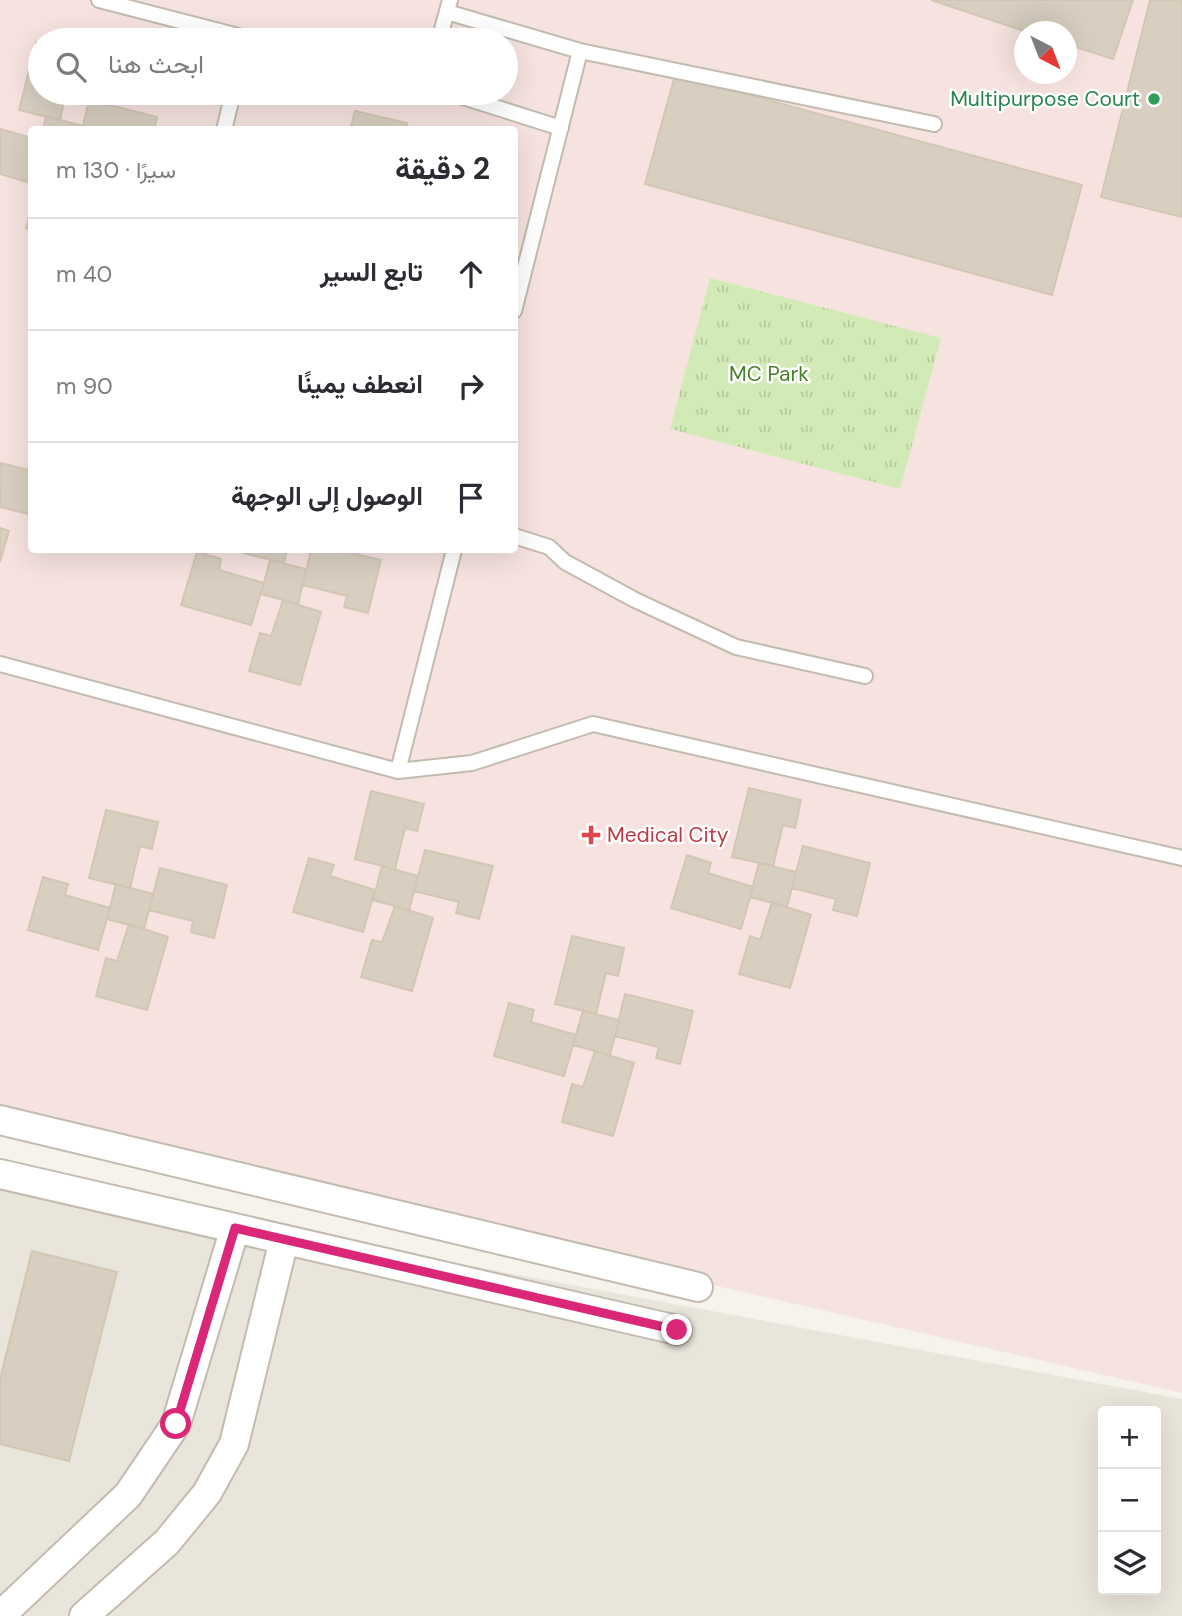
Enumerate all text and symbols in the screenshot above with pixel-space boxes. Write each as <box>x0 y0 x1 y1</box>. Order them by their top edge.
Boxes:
north arrow <box>1014 21 1077 84</box>
search box <box>28 28 518 105</box>
text: ابحث هنا <box>108 47 204 81</box>
icon: search <box>52 48 90 86</box>
place label: Multipurpose Court <box>950 85 1140 113</box>
marker: Multipurpose Court <box>1146 91 1162 107</box>
text: 2 دقيقة <box>395 149 490 188</box>
text: سيرًا · 130 m <box>56 155 176 185</box>
text: تابع السير <box>320 255 423 289</box>
icon: ahead <box>452 255 490 293</box>
text: 40 m <box>56 259 112 289</box>
park label: MC Park <box>729 360 809 388</box>
text: انعطف يمينًا <box>297 367 423 401</box>
icon: right <box>452 367 490 405</box>
text: 90 m <box>56 371 113 401</box>
text: الوصول إلى الوجهة <box>231 479 423 513</box>
icon: arrive <box>452 479 490 517</box>
place label: Medical City <box>607 821 729 849</box>
marker: Medical City <box>581 825 601 845</box>
route end <box>661 1314 692 1345</box>
map controls <box>1098 1406 1161 1595</box>
button: + <box>1098 1406 1161 1469</box>
route start <box>160 1408 191 1439</box>
button: − <box>1098 1469 1161 1532</box>
button: layers <box>1098 1532 1161 1595</box>

